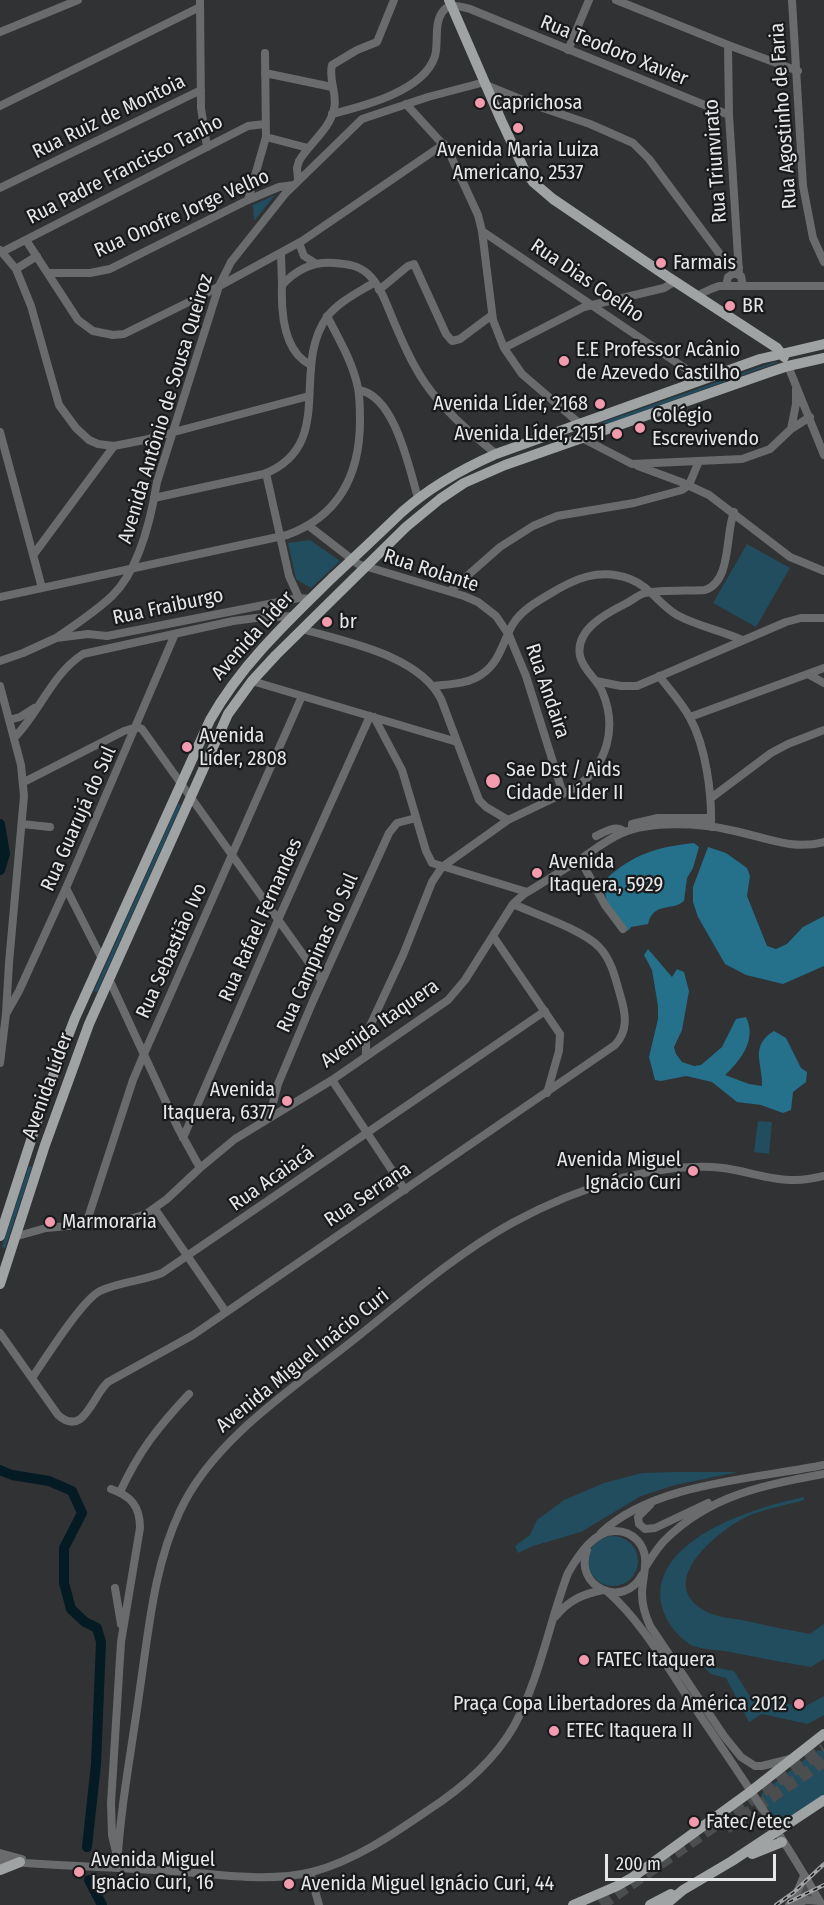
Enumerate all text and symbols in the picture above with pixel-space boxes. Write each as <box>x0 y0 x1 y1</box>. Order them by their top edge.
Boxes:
street label: Rua Teodoro Xavier <box>537 10 691 92</box>
street label: Rua Agostinho de Faria <box>766 22 802 210</box>
street label: Rua Ruiz de Montoia <box>29 70 189 164</box>
place label: Caprichosa <box>492 91 582 115</box>
marker: Caprichosa <box>473 96 487 110</box>
street label: Rua Triunvirato <box>700 98 732 224</box>
street label: Rua Padre Francisco Tanho <box>23 110 227 230</box>
marker: Avenida Maria Luiza Americano, 2537 <box>511 121 525 135</box>
place label: Avenida Maria Luiza Americano, 2537 <box>437 138 599 185</box>
street label: Rua Onofre Jorge Velho <box>91 165 273 263</box>
street label: Rua Dias Coelho <box>526 234 648 328</box>
place label: Farmais <box>673 251 736 275</box>
marker: Farmais <box>654 256 668 270</box>
street label: Avenida Antônio de Sousa Queiroz <box>114 271 218 547</box>
place label: BR <box>742 294 764 318</box>
marker: BR <box>723 299 737 313</box>
place label: E.E Professor Acânio de Azevedo Castilho <box>576 338 740 385</box>
marker: E.E Professor Acânio de Azevedo Castilho <box>557 354 571 368</box>
place label: Avenida Líder, 2168 <box>433 392 588 416</box>
marker: Avenida Líder, 2168 <box>593 397 607 411</box>
place label: Colégio Escrevivendo <box>652 404 759 451</box>
marker: Colégio Escrevivendo <box>633 421 647 435</box>
place label: Avenida Líder, 2151 <box>454 422 605 446</box>
marker: Avenida Líder, 2151 <box>610 427 624 441</box>
street label: Rua Rolante <box>380 544 482 598</box>
street label: Rua Fraiburgo <box>110 584 226 630</box>
street label: Avenida Líder <box>207 587 299 685</box>
place label: br <box>339 610 357 634</box>
marker: br <box>320 615 334 629</box>
street label: Rua Andaira <box>520 640 574 742</box>
place label: Avenida Líder, 2808 <box>199 724 287 771</box>
marker: Avenida Líder, 2808 <box>180 740 194 754</box>
street label: Rua Guarujá do Sul <box>36 743 122 895</box>
place label: Sae Dst / Aids Cidade Líder II <box>506 758 623 805</box>
marker: Sae Dst / Aids Cidade Líder II <box>484 772 502 790</box>
street label: Rua Rafael Fernandes <box>214 834 308 1006</box>
place label: Avenida Itaquera, 5929 <box>549 850 663 897</box>
marker: Avenida Itaquera, 5929 <box>530 866 544 880</box>
street label: Rua Campinas do Sul <box>272 870 364 1036</box>
street label: Rua Sebastião Ivo <box>131 880 213 1022</box>
street label: Avenida Itaquera <box>316 974 444 1074</box>
street label: Avenida Líder <box>18 1030 78 1142</box>
place label: Avenida Itaquera, 6377 <box>163 1078 275 1125</box>
marker: Avenida Itaquera, 6377 <box>280 1094 294 1108</box>
street label: Rua Acaiacá <box>225 1141 319 1217</box>
place label: Avenida Miguel Ignácio Curi <box>557 1148 681 1195</box>
street label: Rua Serrana <box>320 1157 416 1233</box>
marker: Avenida Miguel Ignácio Curi <box>686 1164 700 1178</box>
place label: Marmoraria <box>62 1210 157 1234</box>
marker: Marmoraria <box>43 1215 57 1229</box>
street label: Avenida Miguel Inácio Curi <box>212 1284 394 1438</box>
place label: FATEC Itaquera <box>596 1648 715 1672</box>
marker: FATEC Itaquera <box>577 1653 591 1667</box>
place label: Praça Copa Libertadores da América 2012 <box>453 1692 787 1716</box>
marker: Praça Copa Libertadores da América 2012 <box>792 1697 806 1711</box>
place label: ETEC Itaquera II <box>566 1719 692 1743</box>
marker: ETEC Itaquera II <box>547 1724 561 1738</box>
place label: Fatec/etec <box>706 1810 791 1834</box>
marker: Fatec/etec <box>687 1815 701 1829</box>
scale bar <box>608 1842 779 1880</box>
place label: Avenida Miguel Ignácio Curi, 16 <box>91 1848 215 1895</box>
text: 200 m <box>616 1853 661 1875</box>
marker: Avenida Miguel Ignácio Curi, 16 <box>72 1865 86 1879</box>
place label: Avenida Miguel Ignácio Curi, 44 <box>301 1872 554 1896</box>
marker: Avenida Miguel Ignácio Curi, 44 <box>282 1877 296 1891</box>

